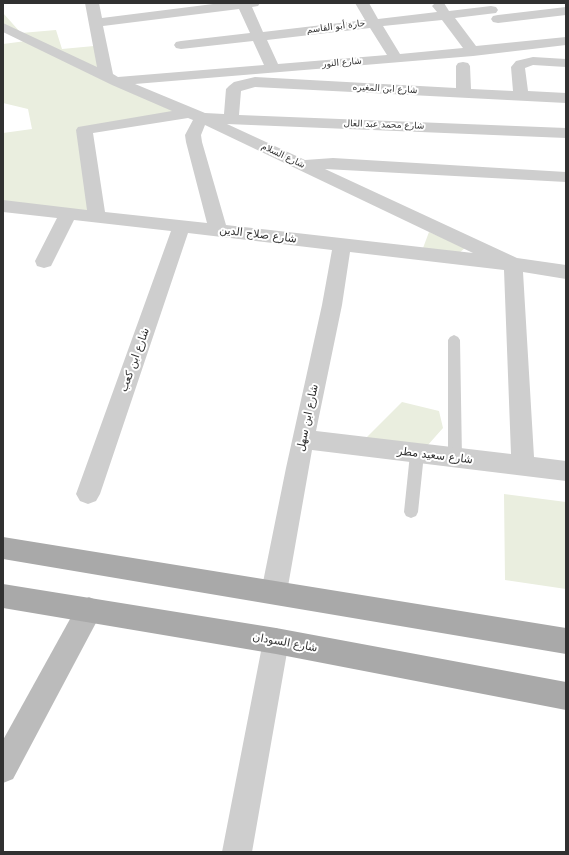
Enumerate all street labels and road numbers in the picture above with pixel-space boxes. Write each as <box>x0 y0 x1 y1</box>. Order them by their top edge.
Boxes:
street label: حارة أبو القاسم <box>306 18 366 36</box>
street label: شارع النور <box>322 56 362 70</box>
street label: شارع ابن المغيره <box>352 82 418 96</box>
street label: شارع محمد عبد العال <box>343 118 425 132</box>
street label: شارع السلام <box>259 141 307 171</box>
street label: شارع صلاح الدين <box>218 224 298 246</box>
street label: شارع ابن كعب <box>117 326 153 394</box>
street label: شارع ابن سهل <box>294 383 322 453</box>
street label: شارع سعيد مطر <box>396 445 474 467</box>
street label: شارع السودان <box>251 631 319 655</box>

